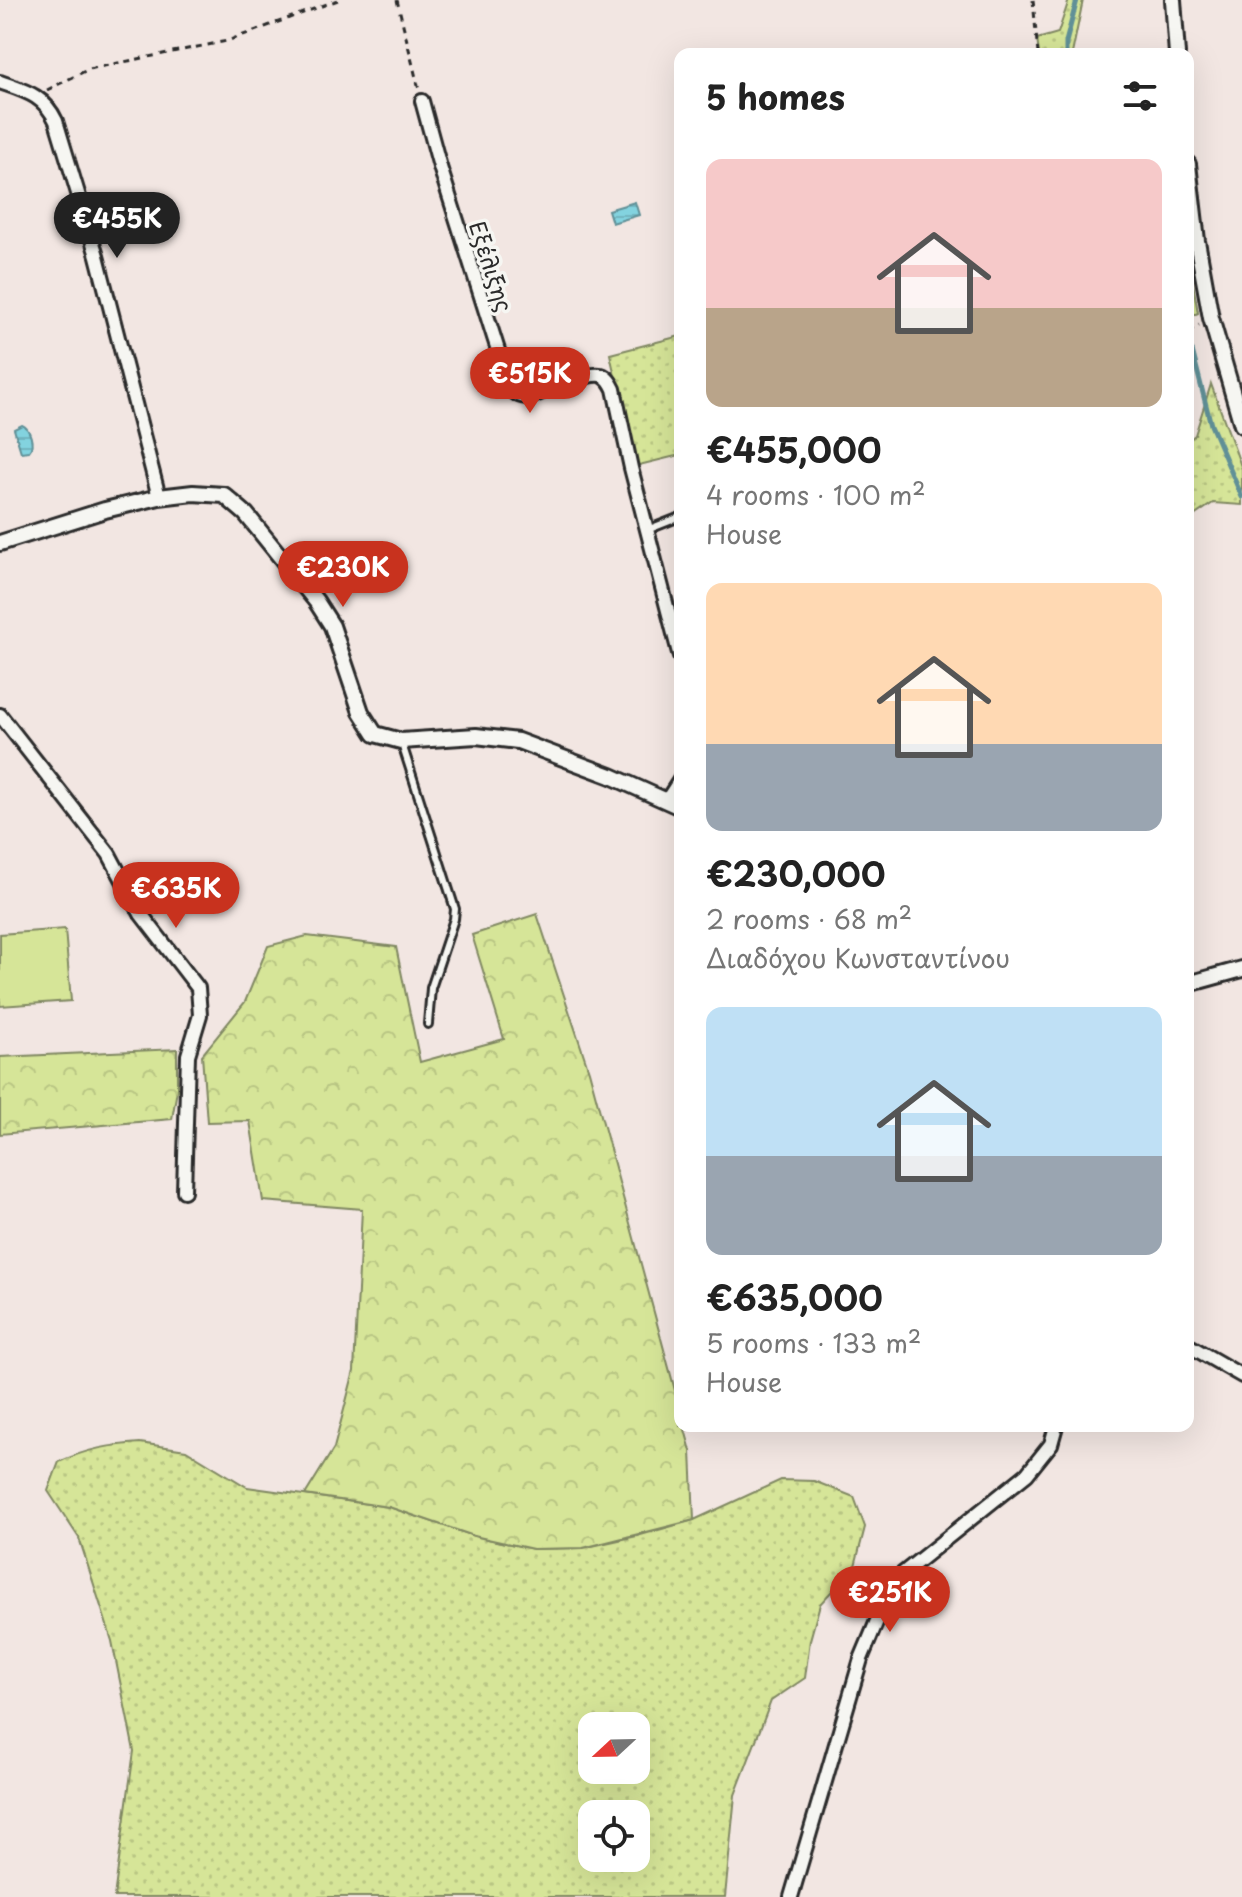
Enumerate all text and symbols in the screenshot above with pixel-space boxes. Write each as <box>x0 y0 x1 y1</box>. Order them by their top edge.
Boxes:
text: 5 homes <box>706 70 845 122</box>
icon: filters <box>1118 74 1162 118</box>
pin: €455K <box>61 192 173 260</box>
text: €455K <box>72 198 162 237</box>
icon: home <box>862 211 1006 355</box>
street label: Εξέλιξης <box>462 216 522 316</box>
pin: €515K <box>474 347 586 415</box>
text: €515K <box>488 353 572 392</box>
text: €455,000 <box>706 423 882 475</box>
text: 4 rooms · 100 m² <box>706 475 926 514</box>
text: House <box>706 514 782 553</box>
pin: €230K <box>287 541 399 609</box>
text: €230K <box>296 547 390 586</box>
icon: home <box>862 635 1006 779</box>
text: €230,000 <box>706 847 885 899</box>
pin: €635K <box>120 862 232 930</box>
text: €635K <box>130 868 222 907</box>
text: 2 rooms · 68 m² <box>706 899 912 938</box>
text: Διαδόχου Κωνσταντίνου <box>706 938 1010 977</box>
icon: home <box>862 1059 1006 1203</box>
text: €635,000 <box>706 1271 883 1323</box>
text: 5 rooms · 133 m² <box>706 1323 921 1362</box>
text: House <box>706 1362 782 1401</box>
pin: €251K <box>834 1566 946 1634</box>
text: €251K <box>848 1572 932 1611</box>
north arrow <box>578 1712 650 1784</box>
map controls <box>578 1712 650 1872</box>
button: locate <box>578 1800 650 1872</box>

